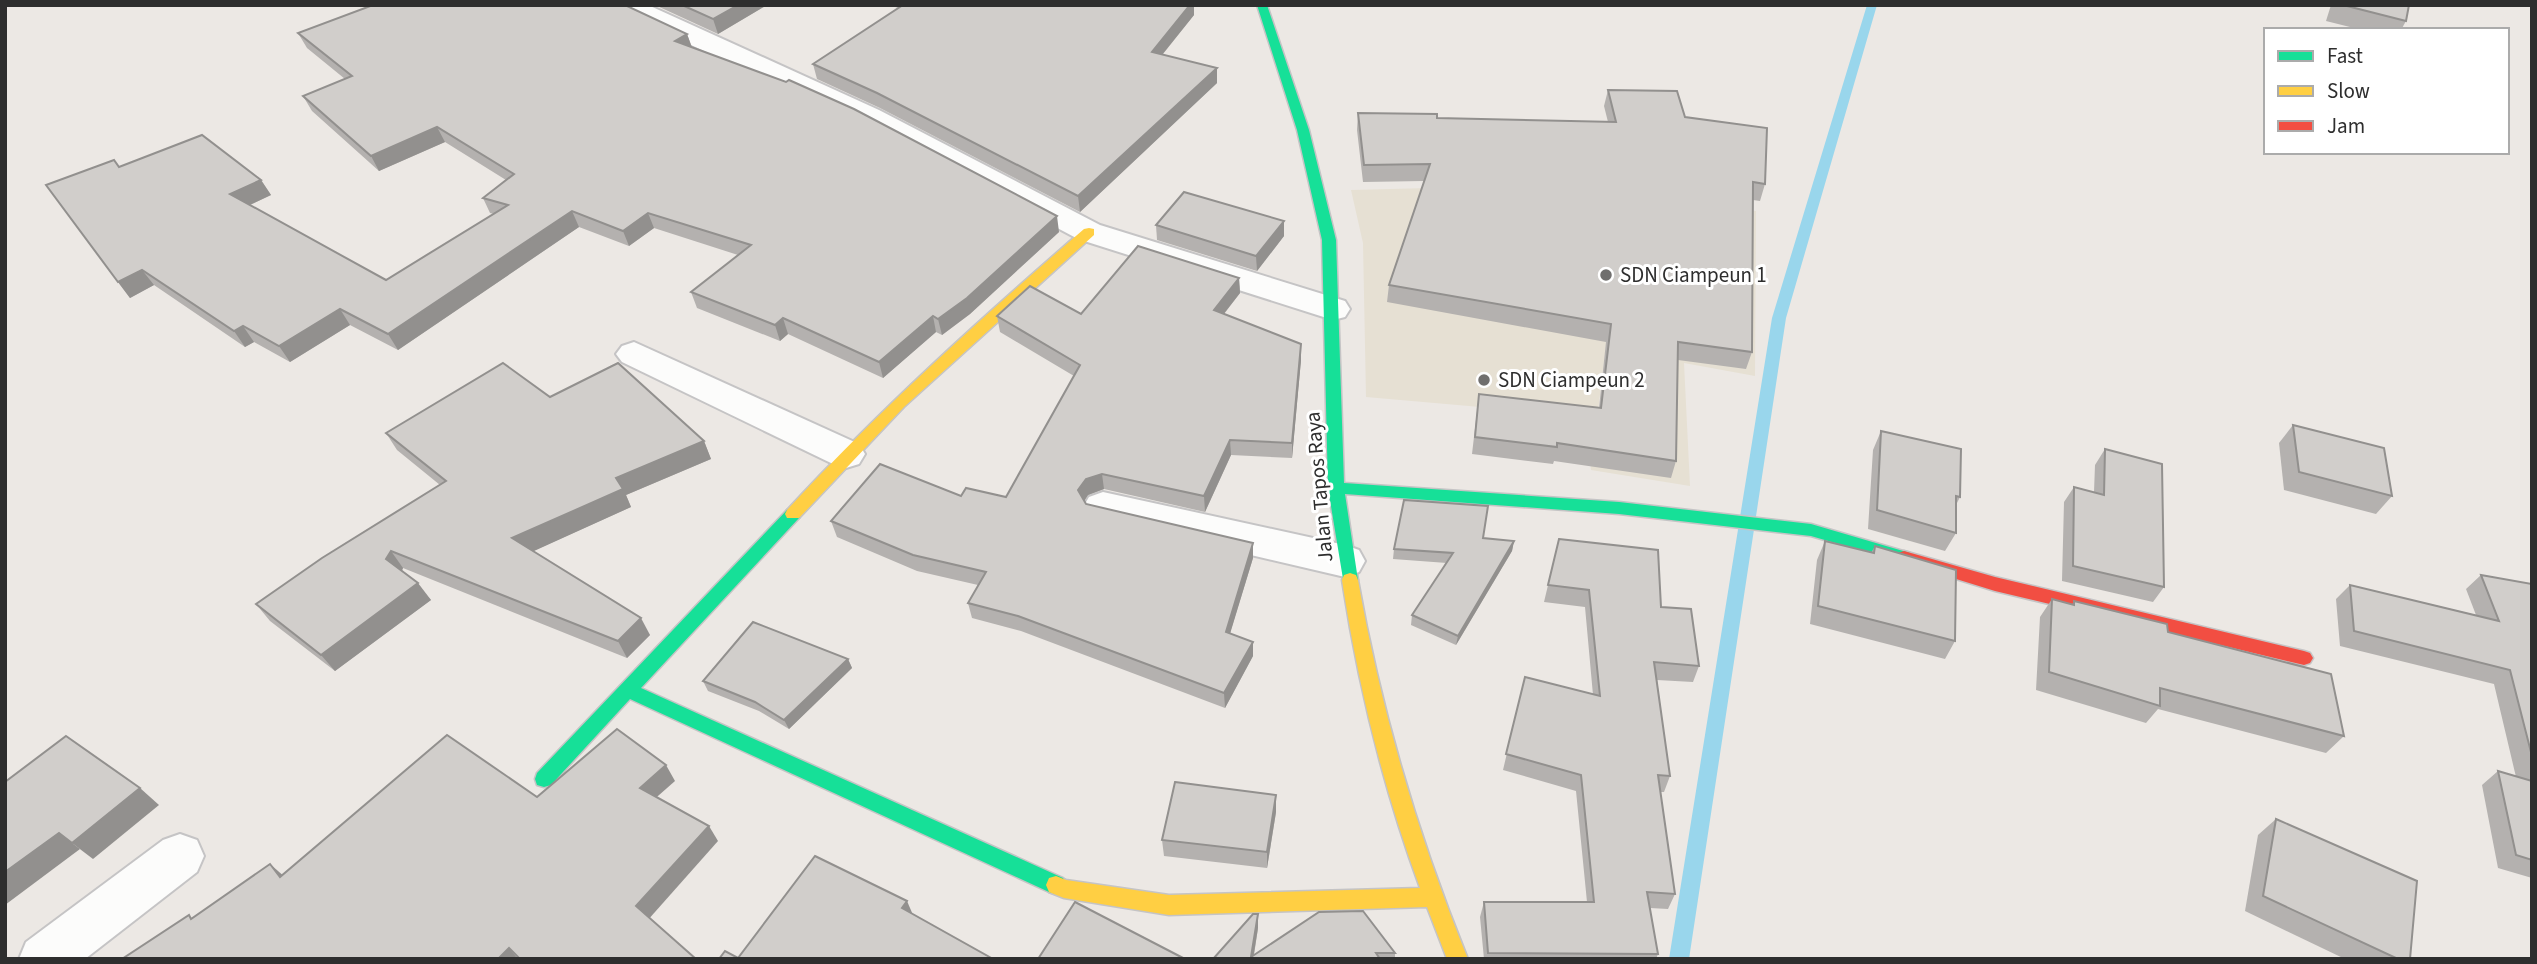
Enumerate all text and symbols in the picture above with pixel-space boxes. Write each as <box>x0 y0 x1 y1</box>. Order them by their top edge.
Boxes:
legend <box>2264 28 2509 154</box>
text: Fast <box>2327 41 2363 71</box>
text: Slow <box>2327 76 2370 106</box>
text: Jam <box>2327 111 2365 141</box>
place label: SDN Ciampeun 1 <box>1620 260 1767 290</box>
marker: SDN Ciampeun 1 <box>1598 267 1614 283</box>
place label: SDN Ciampeun 2 <box>1498 365 1645 395</box>
marker: SDN Ciampeun 2 <box>1476 372 1492 388</box>
street label: Jalan Tapos Raya <box>1297 410 1341 564</box>

